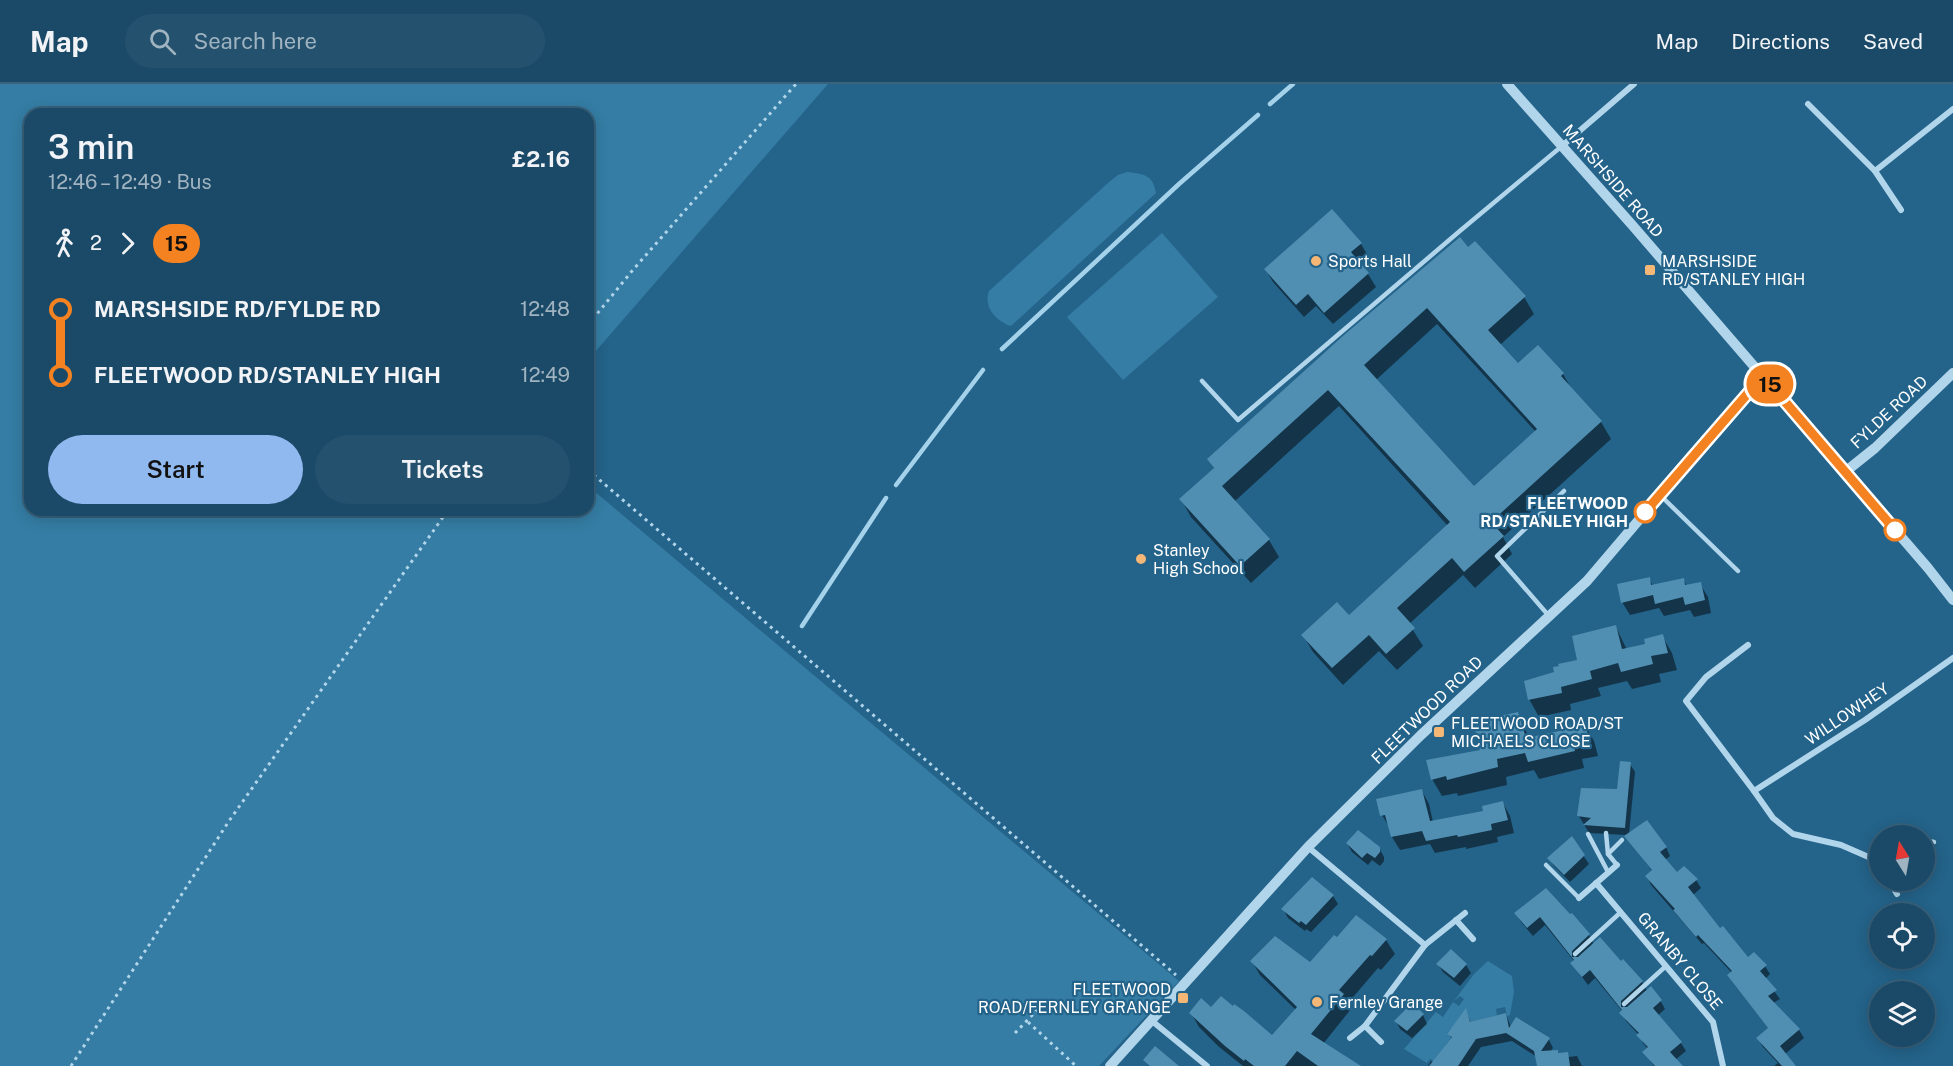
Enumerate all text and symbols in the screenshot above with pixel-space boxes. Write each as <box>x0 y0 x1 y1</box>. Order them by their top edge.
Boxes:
search box <box>125 14 545 68</box>
text: Map <box>30 25 89 58</box>
icon: search <box>146 25 179 58</box>
text: Search here <box>194 28 317 54</box>
text: Map <box>1656 29 1698 54</box>
text: Directions <box>1731 29 1830 54</box>
text: Saved <box>1863 29 1923 54</box>
street label: MARSHSIDE ROAD <box>1559 121 1667 241</box>
text: 3 min <box>48 128 134 166</box>
text: £2.16 <box>512 146 570 172</box>
text: 12:46 – 12:49 · Bus <box>48 170 212 194</box>
icon: walk <box>48 227 81 260</box>
icon: forward <box>111 227 144 260</box>
text: 2 <box>90 231 102 255</box>
text: 15 <box>165 231 188 256</box>
place label: Sports Hall <box>1328 252 1412 271</box>
place label: MARSHSIDE RD/STANLEY HIGH <box>1662 252 1805 289</box>
marker: Sports Hall <box>1309 254 1323 268</box>
marker: MARSHSIDE RD/STANLEY HIGH <box>1643 263 1657 277</box>
text: MARSHSIDE RD/FYLDE RD <box>94 296 381 322</box>
text: 12:48 <box>520 297 570 321</box>
text: FLEETWOOD RD/STANLEY HIGH <box>94 362 441 388</box>
text: 12:49 <box>521 363 570 387</box>
line badge: 15 <box>1743 364 1797 404</box>
text: 15 <box>1758 372 1782 397</box>
street label: FYLDE ROAD <box>1847 372 1931 452</box>
button: Start <box>48 435 303 504</box>
button: Tickets <box>315 435 570 504</box>
place label: FLEETWOOD RD/STANLEY HIGH <box>1480 494 1628 531</box>
marker: FLEETWOOD RD/STANLEY HIGH <box>1634 501 1656 523</box>
unlabelled marker <box>1884 519 1906 541</box>
place label: Stanley High School <box>1153 541 1244 578</box>
marker: Stanley High School <box>1134 552 1148 566</box>
street label: FLEETWOOD ROAD <box>1368 652 1486 768</box>
street label: WILLOWHEY <box>1802 679 1893 749</box>
place label: FLEETWOOD ROAD/ST MICHAELS CLOSE <box>1451 714 1624 751</box>
marker: FLEETWOOD ROAD/ST MICHAELS CLOSE <box>1432 725 1446 739</box>
north arrow <box>1869 825 1935 891</box>
map controls <box>1869 825 1935 1047</box>
button: locate <box>1869 903 1935 969</box>
street label: GRANBY CLOSE <box>1634 908 1726 1014</box>
place label: FLEETWOOD ROAD/FERNLEY GRANGE <box>978 980 1171 1017</box>
button: layers <box>1869 981 1935 1047</box>
marker: FLEETWOOD ROAD/FERNLEY GRANGE <box>1176 991 1190 1005</box>
place label: Fernley Grange <box>1329 993 1443 1012</box>
marker: Fernley Grange <box>1310 995 1324 1009</box>

